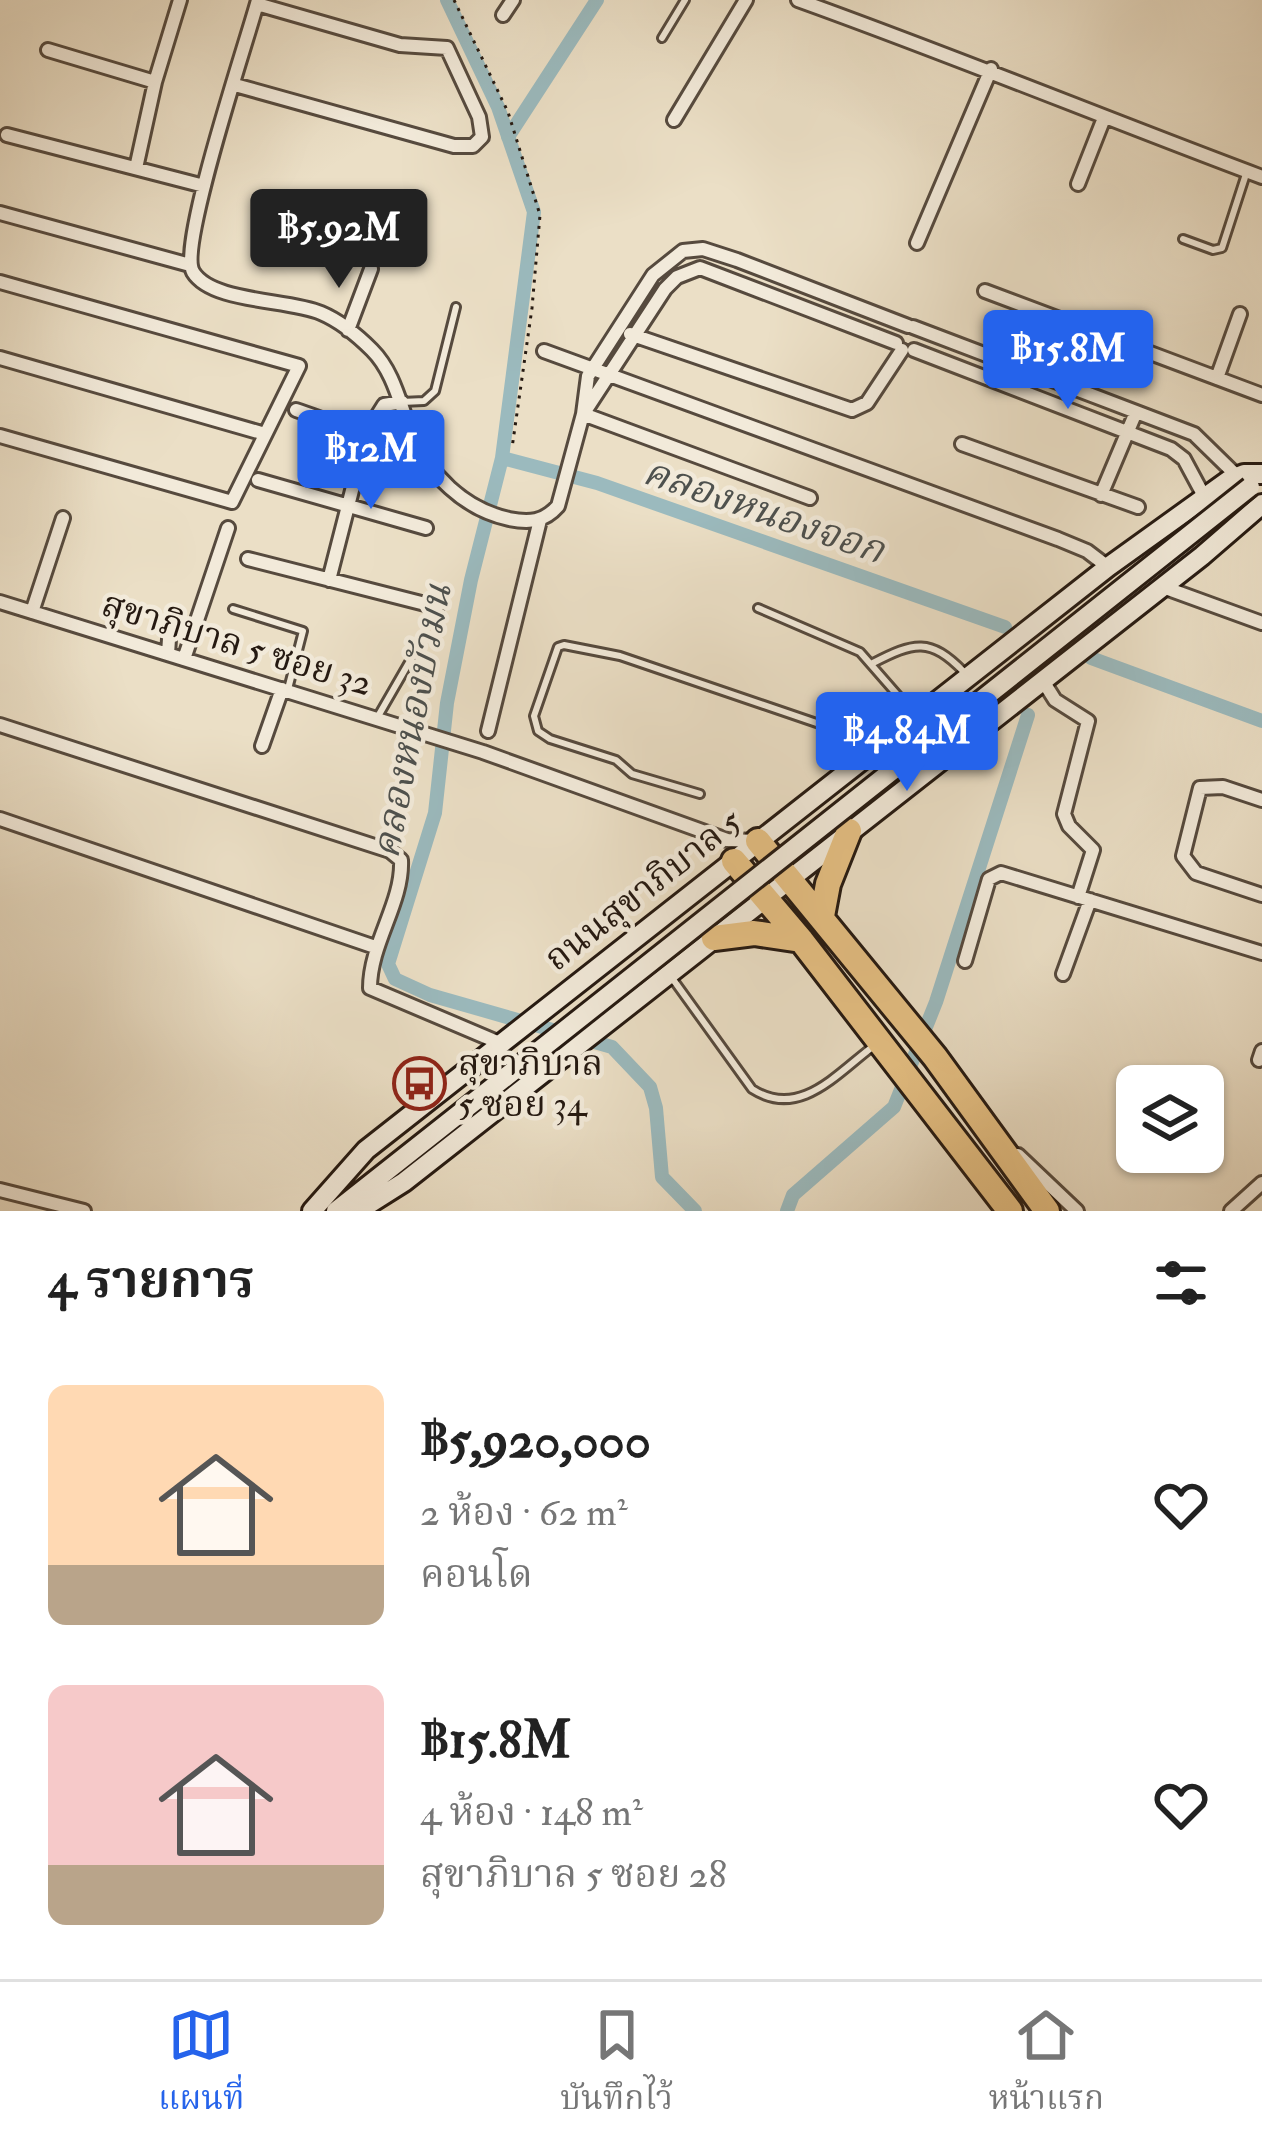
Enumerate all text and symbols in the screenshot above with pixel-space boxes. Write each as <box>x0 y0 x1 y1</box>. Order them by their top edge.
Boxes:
pin: ฿5.92M <box>241 189 437 291</box>
text: ฿5.92M <box>277 203 401 252</box>
pin: ฿15.8M <box>970 310 1166 412</box>
text: ฿15.8M <box>1010 324 1126 373</box>
pin: ฿12M <box>300 410 442 512</box>
text: ฿12M <box>324 424 418 473</box>
water label: คลองหนองจอก <box>637 447 892 575</box>
water label: คลองหนองบัวมน <box>361 579 463 862</box>
street label: สุขาภิบาล 5 ซอย 32 <box>97 582 377 706</box>
pin: ฿4.84M <box>809 692 1005 794</box>
text: ฿4.84M <box>843 706 971 755</box>
street label: ถนนสุขาภิบาล 5 <box>535 799 751 981</box>
place label: สุขาภิบาล 5 ซอย 34 <box>458 1041 603 1127</box>
bus stop icon: สุขาภิบาล 5 ซอย 34 <box>391 1056 447 1112</box>
map controls <box>1116 1065 1224 1173</box>
button: layers <box>1116 1065 1224 1173</box>
text: 4 รายการ <box>48 1249 254 1313</box>
icon: filters <box>1148 1250 1214 1316</box>
text: ฿5,920,000 <box>420 1409 651 1473</box>
icon: home <box>144 1433 288 1577</box>
icon: heart <box>1148 1472 1214 1538</box>
text: 2 ห้อง · 62 m² <box>420 1488 628 1537</box>
text: คอนโด <box>420 1550 533 1599</box>
text: ฿15.8M <box>420 1709 571 1773</box>
icon: home <box>144 1733 288 1877</box>
icon: heart <box>1148 1772 1214 1838</box>
text: 4 ห้อง · 148 m² <box>420 1788 643 1837</box>
text: สุขาภิบาล 5 ซอย 28 <box>420 1850 727 1899</box>
tab: แผนที่ <box>158 2002 244 2127</box>
tab: บันทึกไว้ <box>560 2002 673 2127</box>
tab: หน้าแรก <box>989 2002 1104 2127</box>

